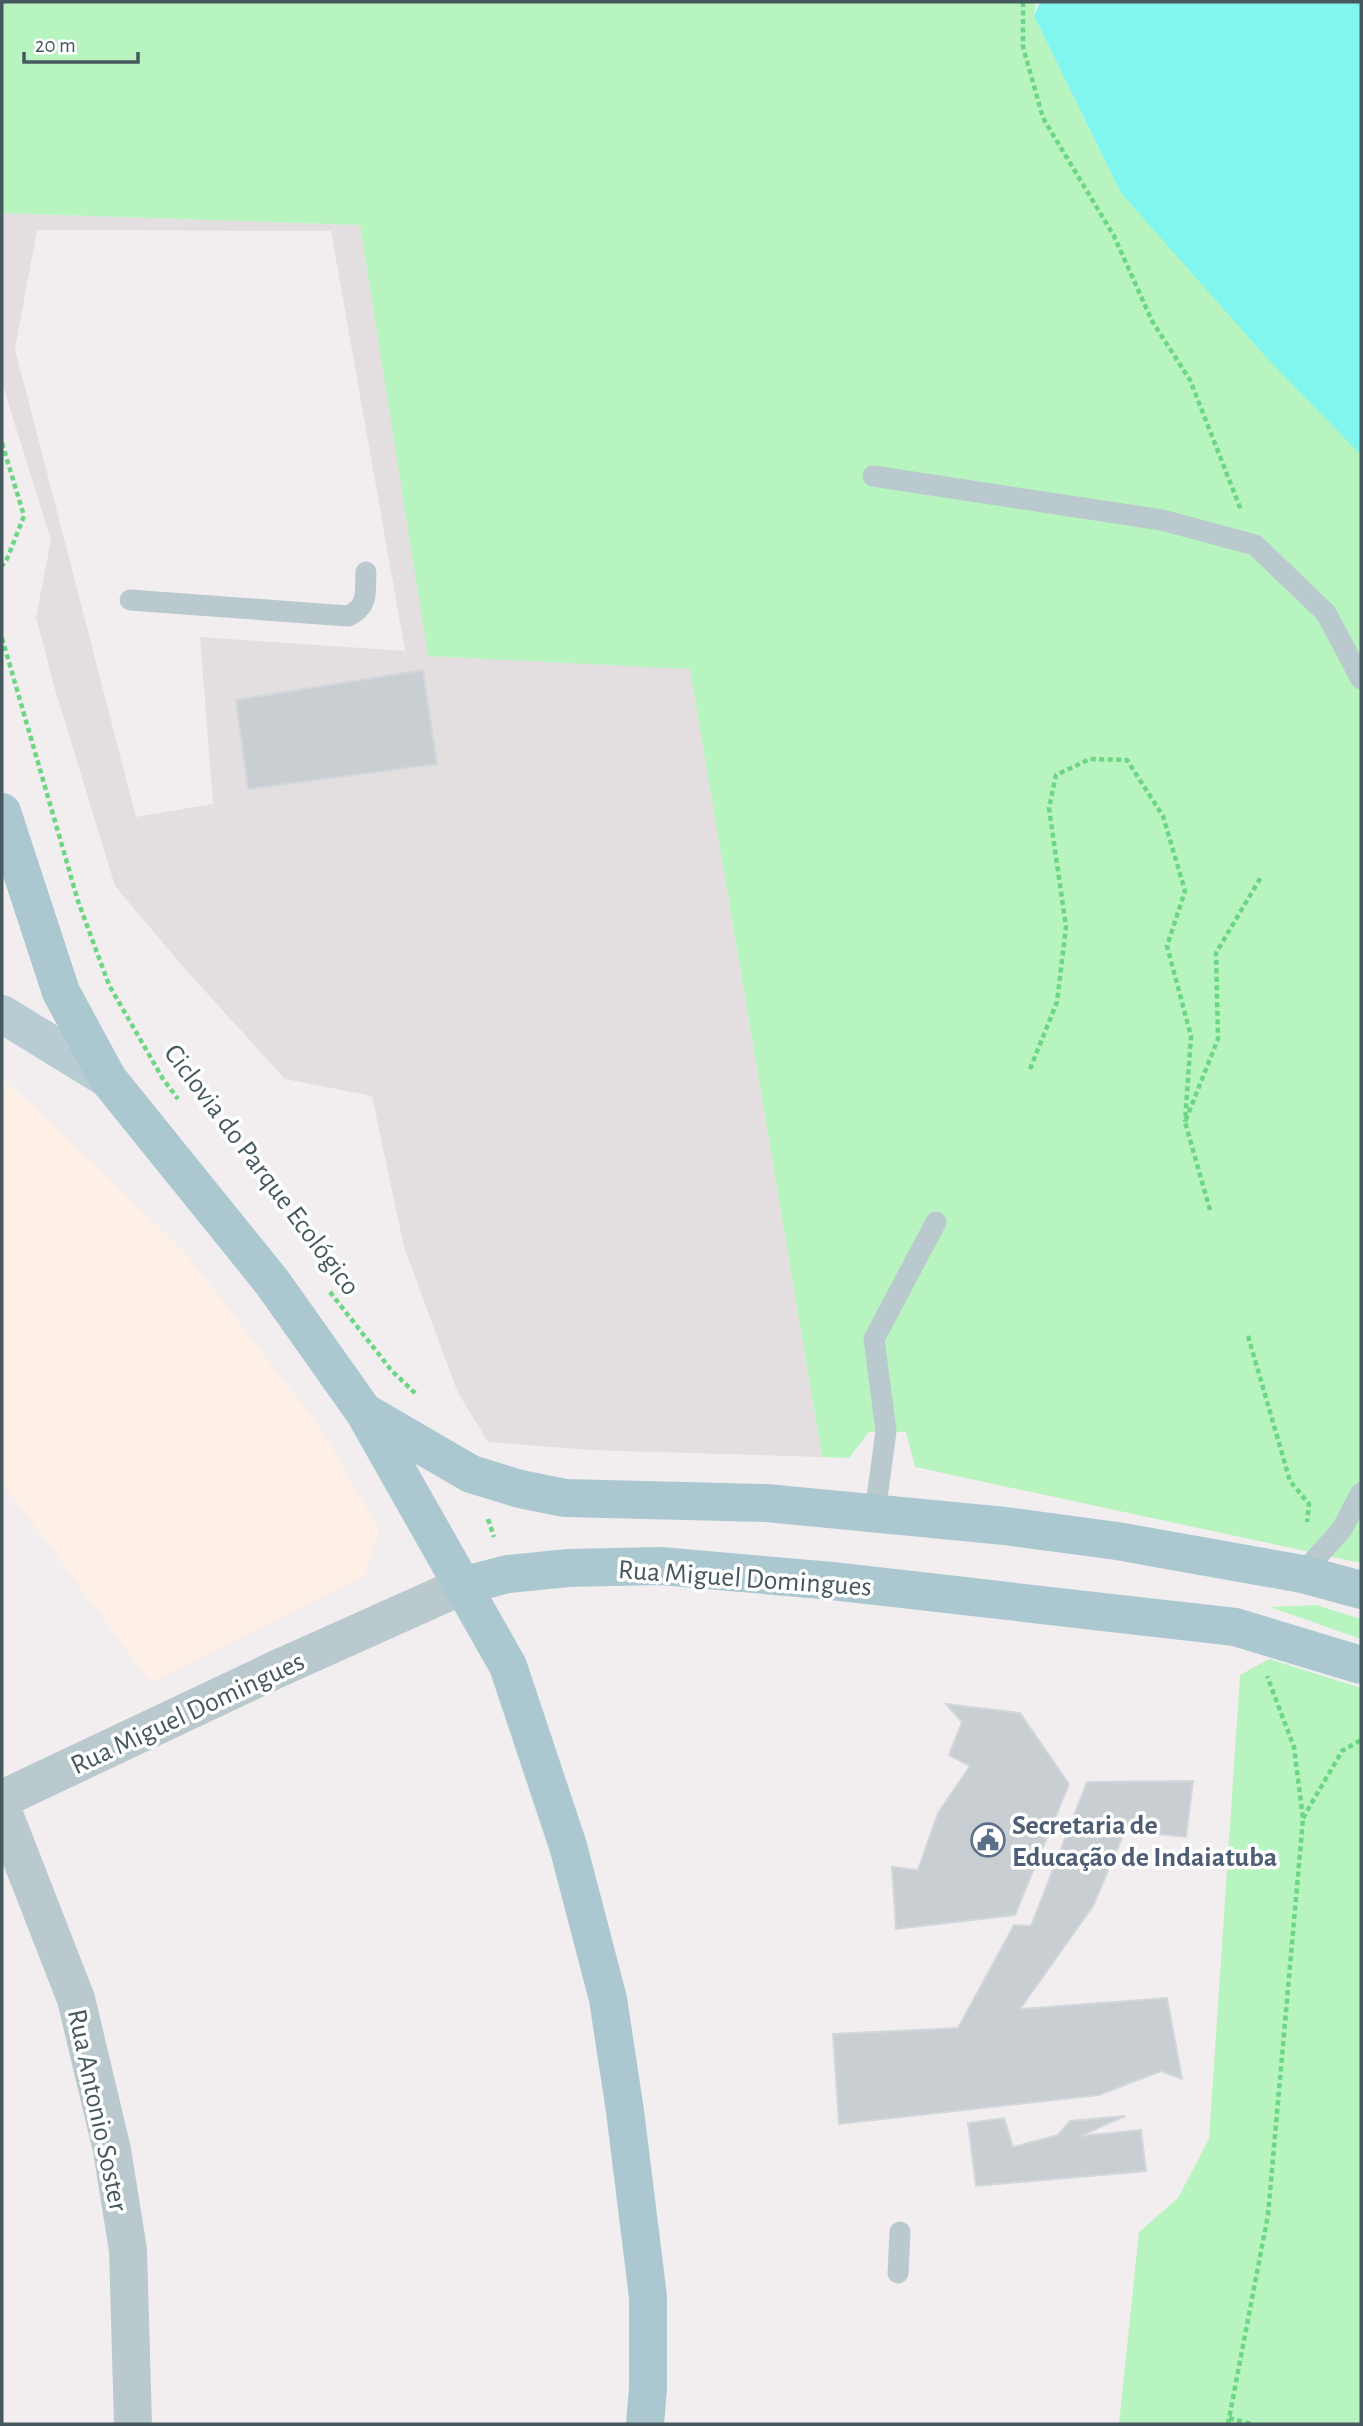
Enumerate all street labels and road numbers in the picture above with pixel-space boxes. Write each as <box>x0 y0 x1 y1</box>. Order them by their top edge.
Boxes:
street label: Ciclovia do Parque Ecológico <box>158 1040 365 1301</box>
street label: Rua Miguel Domingues <box>617 1556 873 1602</box>
street label: Rua Miguel Domingues <box>67 1647 309 1780</box>
street label: Rua Antonio Soster <box>62 2007 132 2214</box>

